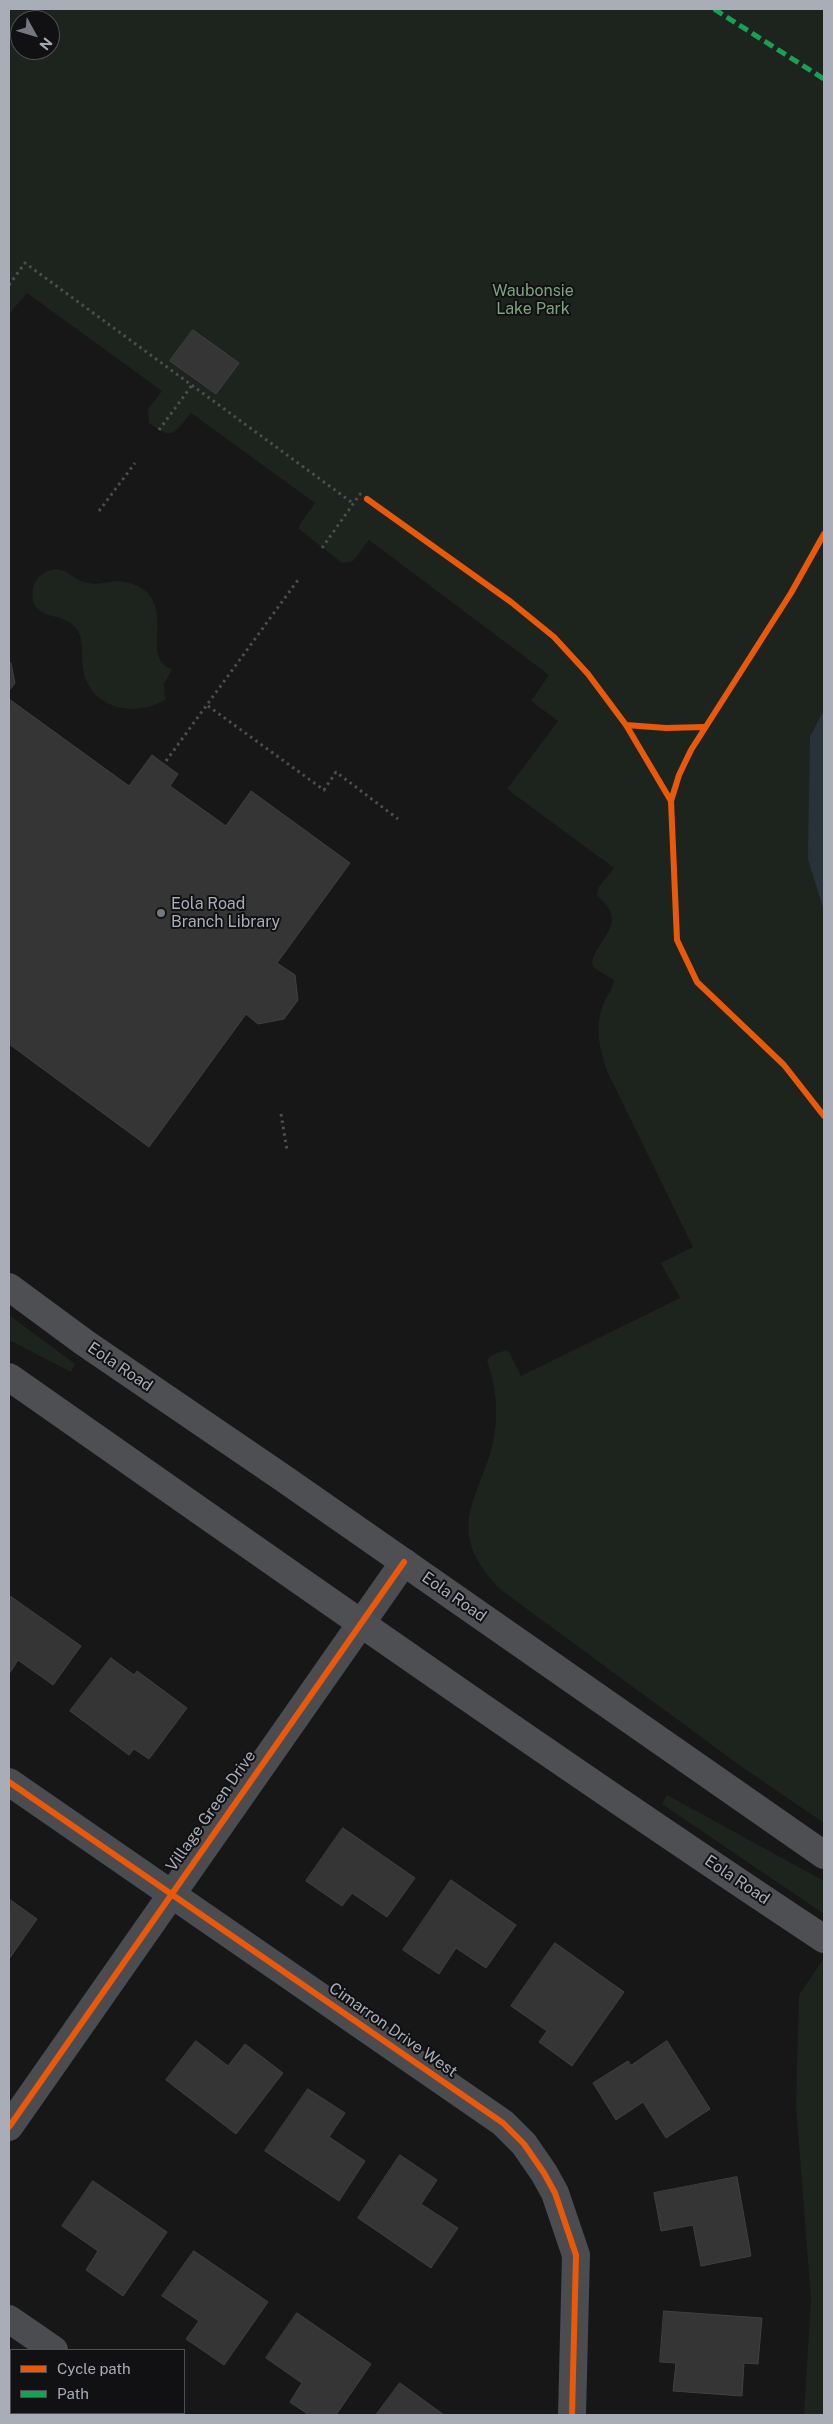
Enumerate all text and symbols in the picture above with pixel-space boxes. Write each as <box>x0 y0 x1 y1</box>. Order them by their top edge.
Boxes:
north arrow <box>10 10 60 60</box>
text: N <box>36 35 56 53</box>
park label: Waubonsie Lake Park <box>492 281 574 319</box>
place label: Eola Road Branch Library <box>171 894 280 932</box>
marker: Eola Road Branch Library <box>155 907 167 919</box>
street label: Eola Road <box>84 1338 156 1396</box>
street label: Eola Road <box>418 1568 490 1626</box>
street label: Village Green Drive <box>162 1747 260 1875</box>
street label: Eola Road <box>701 1851 773 1909</box>
street label: Cimarron Drive West <box>325 1979 461 2081</box>
legend <box>10 2349 185 2414</box>
text: Cycle path <box>57 2360 131 2377</box>
text: Path <box>57 2385 89 2402</box>

